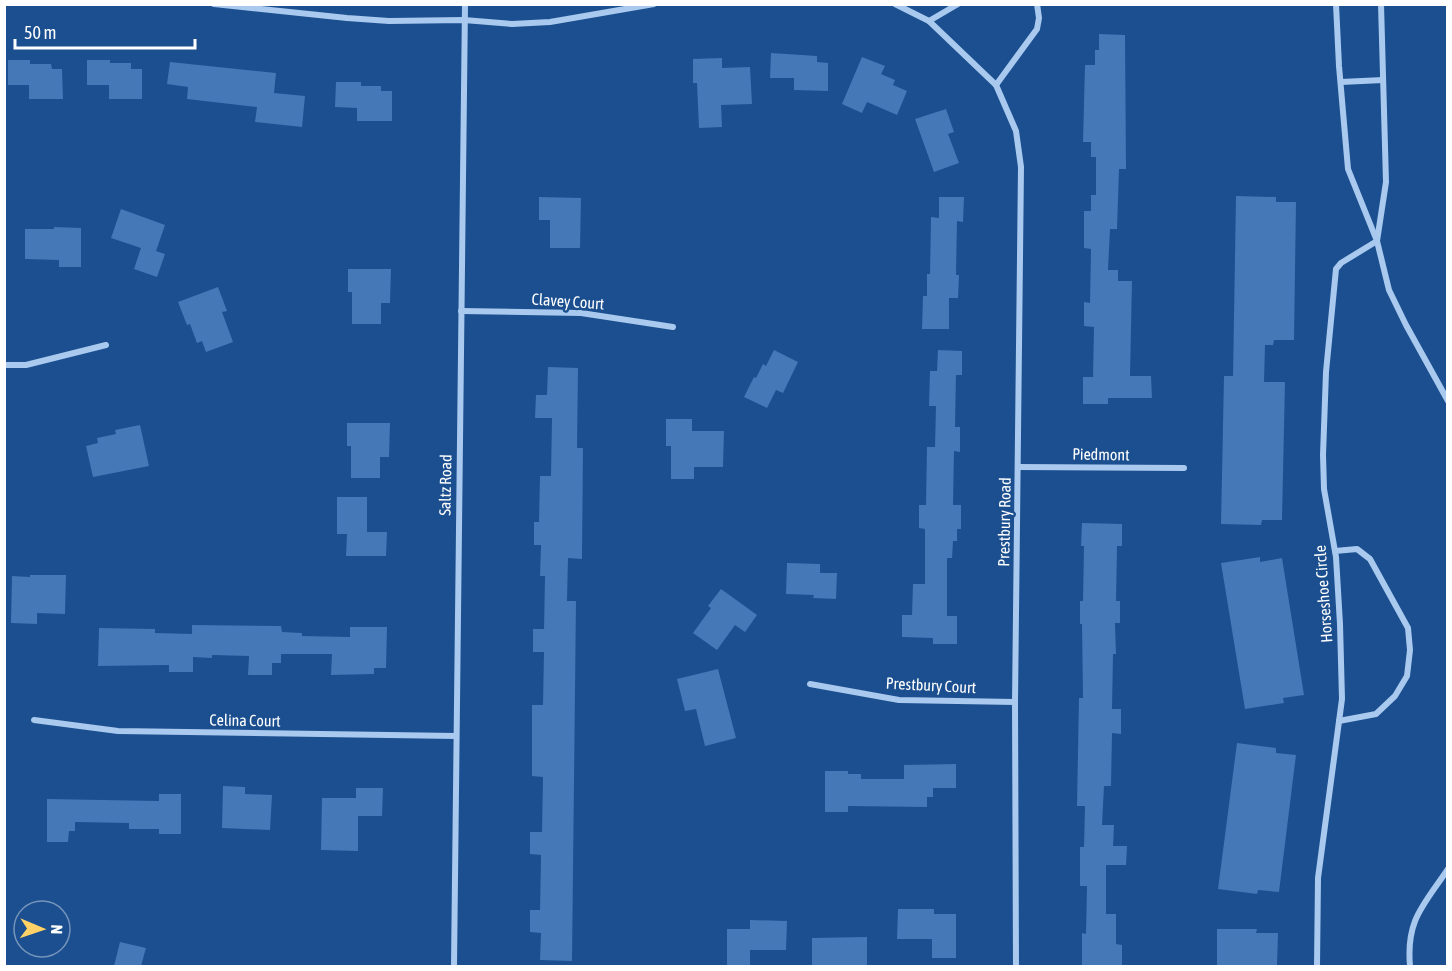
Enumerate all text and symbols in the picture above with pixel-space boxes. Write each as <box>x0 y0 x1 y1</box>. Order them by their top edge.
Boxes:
scale bar <box>15 12 195 50</box>
text: 50 m <box>24 22 56 43</box>
street label: Clavey Court <box>531 289 605 314</box>
street label: Piedmont <box>1072 445 1130 464</box>
street label: Saltz Road <box>435 454 455 516</box>
street label: Prestbury Road <box>994 477 1015 567</box>
street label: Horseshoe Circle <box>1311 545 1335 643</box>
street label: Prestbury Court <box>885 674 977 697</box>
street label: Celina Court <box>209 710 281 730</box>
north arrow <box>12 899 72 959</box>
text: N <box>48 924 66 935</box>

